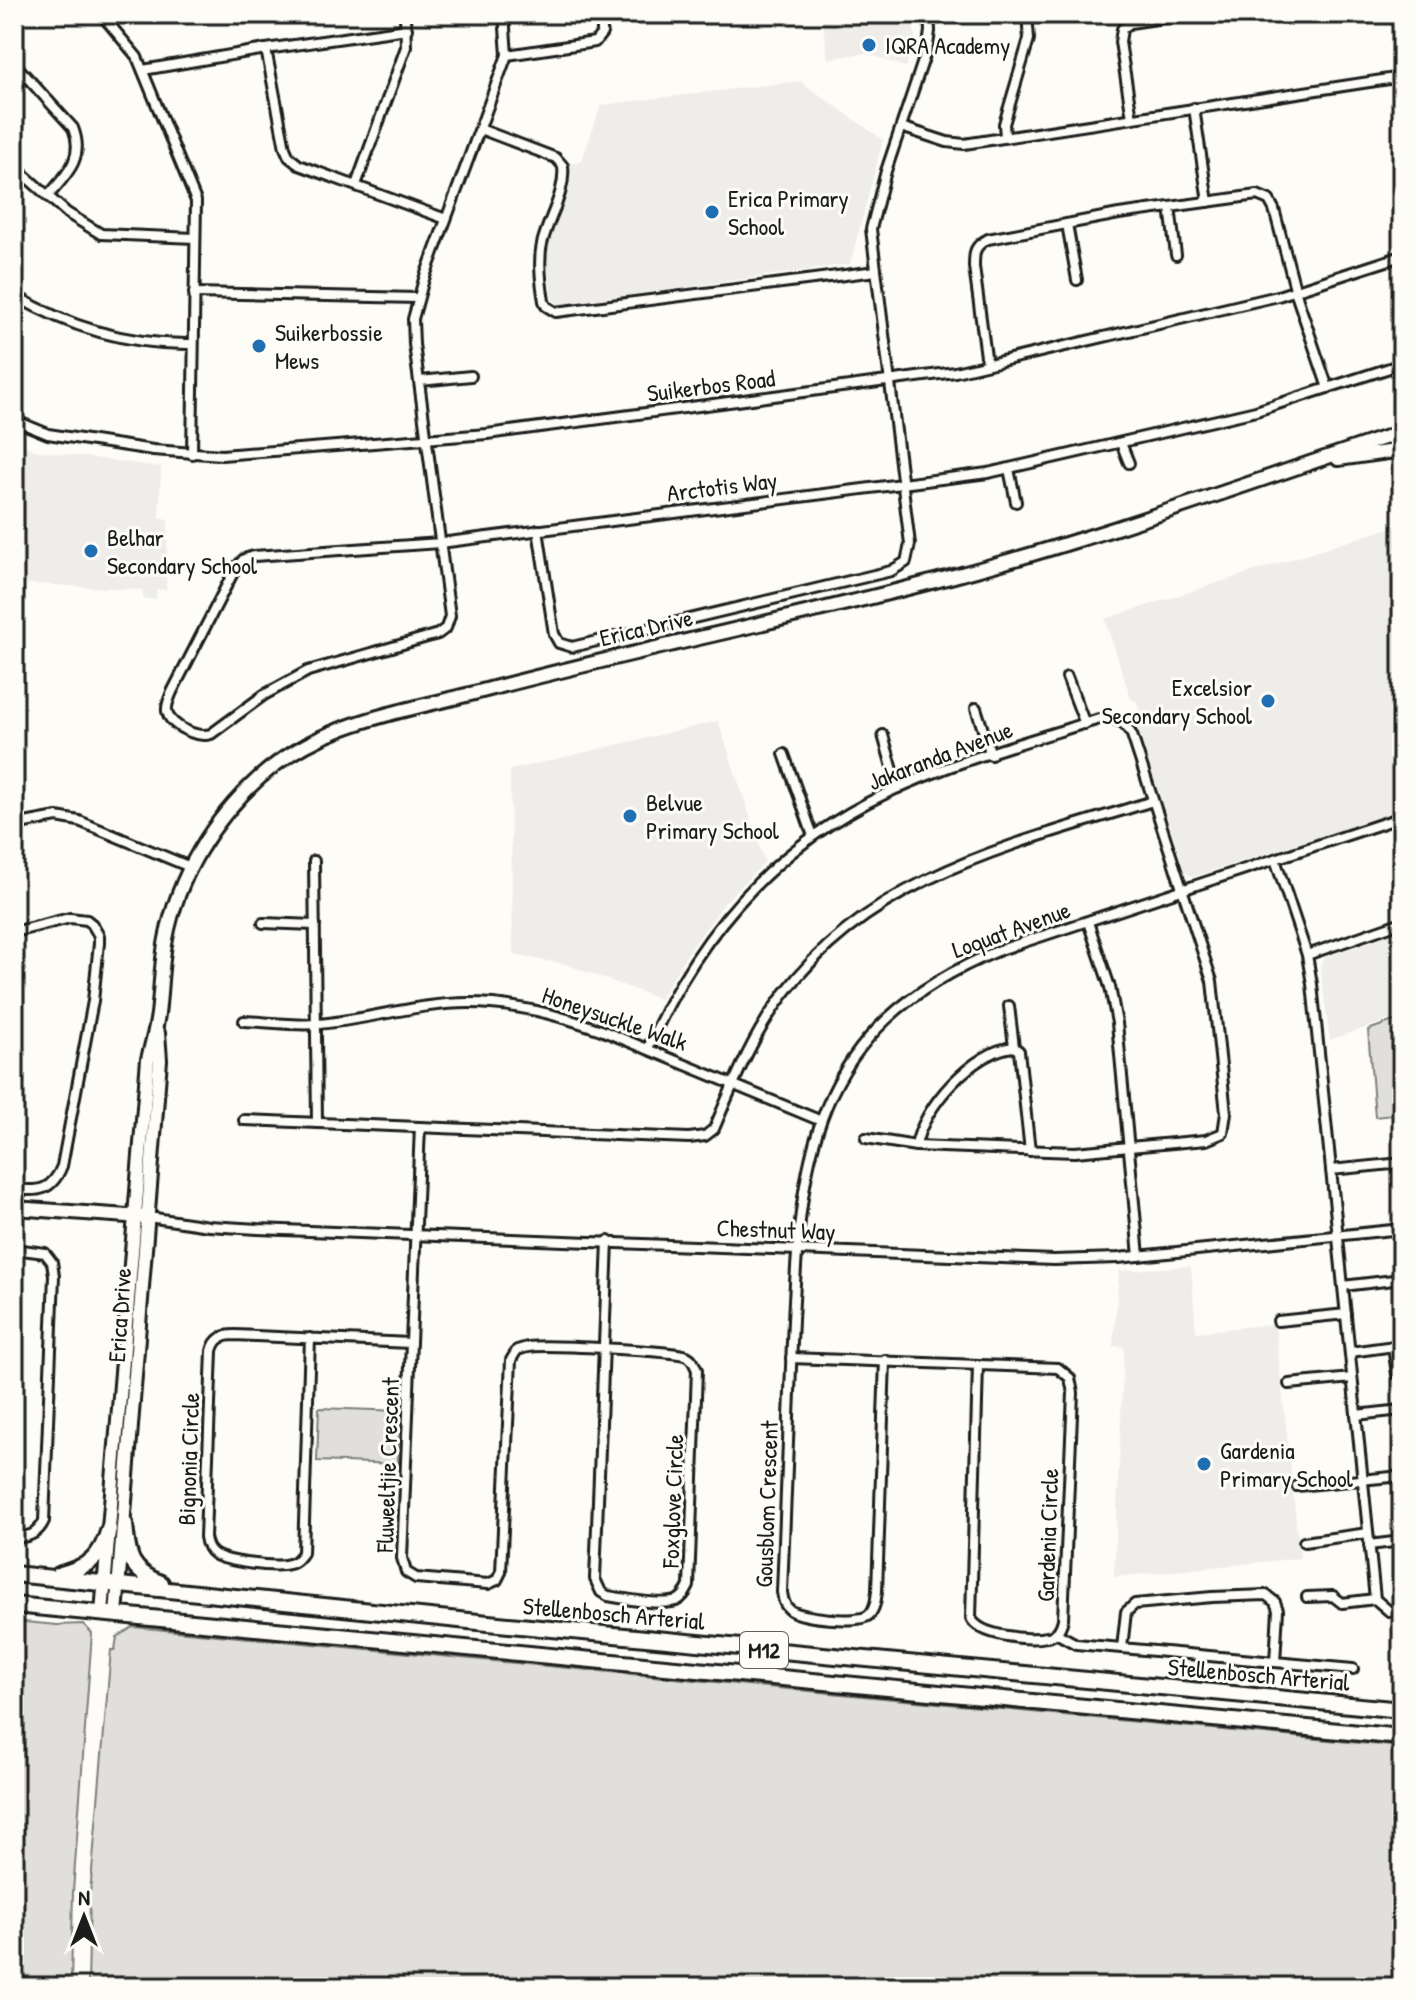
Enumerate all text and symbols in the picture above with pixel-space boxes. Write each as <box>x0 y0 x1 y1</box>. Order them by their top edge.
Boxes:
place label: IQRA Academy <box>885 29 1010 61</box>
marker: IQRA Academy <box>860 36 878 54</box>
place label: Erica Primary School <box>728 182 849 242</box>
marker: Erica Primary School <box>703 203 721 221</box>
place label: Suikerbossie Mews <box>275 316 383 376</box>
marker: Suikerbossie Mews <box>250 337 268 355</box>
street label: Suikerbos Road <box>645 361 777 409</box>
street label: Arctotis Way <box>665 463 779 509</box>
place label: Belhar Secondary School <box>107 521 258 581</box>
marker: Belhar Secondary School <box>82 542 100 560</box>
street label: Erica Drive <box>596 601 696 653</box>
place label: Excelsior Secondary School <box>1102 671 1253 731</box>
marker: Excelsior Secondary School <box>1259 692 1277 710</box>
street label: Jakaranda Avenue <box>863 713 1017 797</box>
place label: Belvue Primary School <box>646 786 780 846</box>
marker: Belvue Primary School <box>621 807 639 825</box>
street label: Loquat Avenue <box>948 893 1075 965</box>
street label: Honeysuckle Walk <box>538 978 692 1058</box>
street label: Chestnut Way <box>716 1211 836 1247</box>
street label: Erica Drive <box>100 1266 138 1363</box>
street label: Fluweeltjie Crescent <box>368 1376 406 1554</box>
street label: Bignonia Circle <box>170 1392 206 1526</box>
street label: Gousblom Crescent <box>747 1419 785 1588</box>
street label: Foxglove Circle <box>654 1433 690 1569</box>
place label: Gardenia Primary School <box>1220 1434 1354 1494</box>
marker: Gardenia Primary School <box>1195 1455 1213 1473</box>
street label: Gardenia Circle <box>1029 1467 1065 1602</box>
street label: Stellenbosch Arterial <box>522 1589 707 1637</box>
road number: M12 <box>740 1632 788 1668</box>
street label: Stellenbosch Arterial <box>1167 1650 1352 1698</box>
north arrow <box>44 1877 124 1957</box>
text: N <box>78 1882 90 1912</box>

